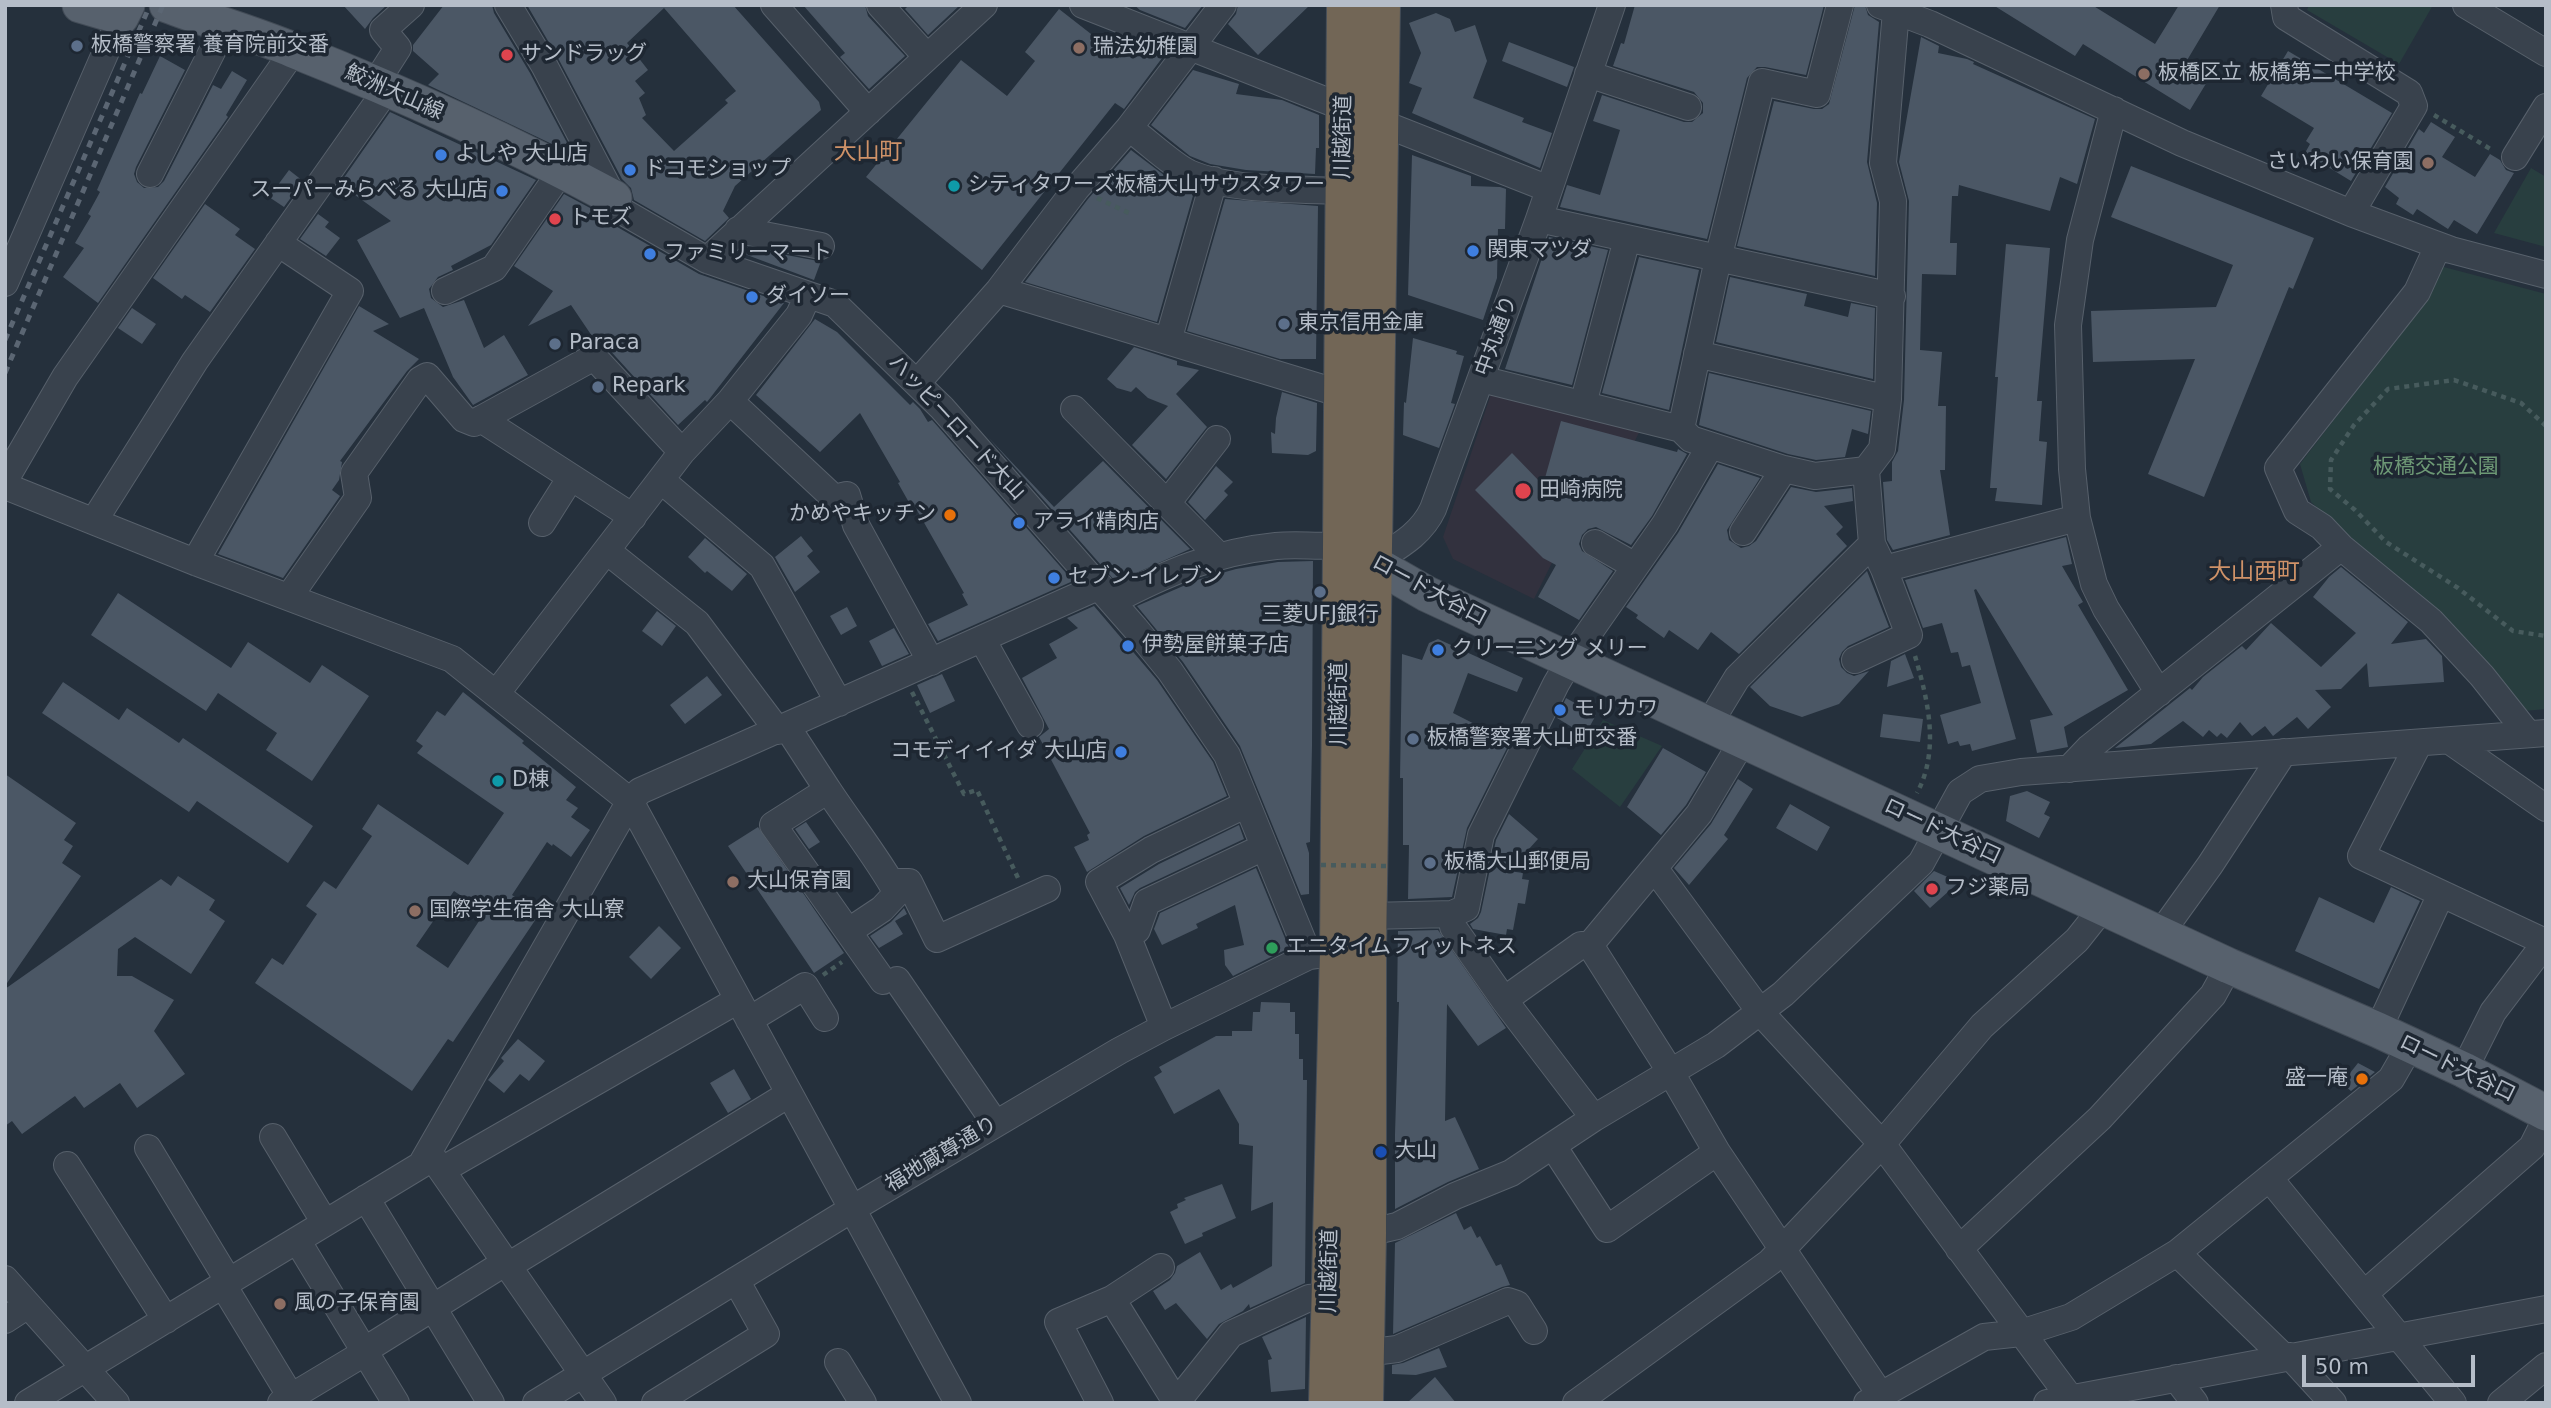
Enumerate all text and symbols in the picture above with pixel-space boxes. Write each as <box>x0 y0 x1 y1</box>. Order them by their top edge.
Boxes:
place label: 板橋警察署 養育院前交番 <box>91 33 329 59</box>
place label: 瑞法幼稚園 <box>1093 35 1198 61</box>
marker: 板橋警察署 養育院前交番 <box>69 38 85 54</box>
marker: 瑞法幼稚園 <box>1071 40 1087 56</box>
place label: サンドラッグ <box>521 42 647 68</box>
marker: サンドラッグ <box>499 47 515 63</box>
street label: 鮫洲大山線 <box>341 60 447 126</box>
place label: 板橋区立 板橋第二中学校 <box>2158 61 2396 87</box>
marker: 板橋区立 板橋第二中学校 <box>2136 66 2152 82</box>
street label: 川越街道 <box>1331 95 1357 179</box>
district label: 大山町 <box>834 139 902 167</box>
place label: よしや 大山店 <box>455 142 588 168</box>
marker: よしや 大山店 <box>433 147 449 163</box>
place label: さいわい保育園 <box>2267 150 2414 176</box>
marker: さいわい保育園 <box>2420 155 2436 171</box>
place label: ドコモショップ <box>644 157 791 183</box>
marker: ドコモショップ <box>622 162 638 178</box>
place label: シティタワーズ板橋大山サウスタワー <box>968 173 1325 199</box>
place label: スーパーみらべる 大山店 <box>250 178 488 204</box>
marker: シティタワーズ板橋大山サウスタワー <box>946 178 962 194</box>
marker: スーパーみらべる 大山店 <box>494 183 510 199</box>
place label: トモズ <box>569 206 632 232</box>
marker: トモズ <box>547 211 563 227</box>
place label: 関東マツダ <box>1487 238 1592 264</box>
place label: ファミリーマート <box>664 241 832 267</box>
marker: 関東マツダ <box>1465 243 1481 259</box>
marker: ファミリーマート <box>642 246 658 262</box>
place label: ダイソー <box>766 284 850 310</box>
marker: ダイソー <box>744 289 760 305</box>
street label: 中丸通り <box>1471 292 1523 380</box>
place label: 東京信用金庫 <box>1298 311 1424 337</box>
marker: 東京信用金庫 <box>1276 316 1292 332</box>
place label: Paraca <box>569 331 640 357</box>
marker: Paraca <box>547 336 563 352</box>
street label: ハッピーロード大山 <box>882 350 1030 506</box>
place label: Repark <box>612 374 686 400</box>
marker: Repark <box>590 379 606 395</box>
park label: 板橋交通公園 <box>2373 455 2499 481</box>
place label: 田崎病院 <box>1539 478 1623 504</box>
marker: 田崎病院 <box>1513 481 1533 501</box>
place label: かめやキッチン <box>789 502 936 528</box>
marker: かめやキッチン <box>942 507 958 523</box>
place label: アライ精肉店 <box>1033 510 1159 536</box>
marker: アライ精肉店 <box>1011 515 1027 531</box>
street label: ロード大谷口 <box>1367 550 1491 632</box>
district label: 大山西町 <box>2208 559 2300 587</box>
place label: セブン-イレブン <box>1068 565 1223 591</box>
marker: セブン-イレブン <box>1046 570 1062 586</box>
marker: 三菱UFJ銀行 <box>1312 584 1328 600</box>
place label: 三菱UFJ銀行 <box>1261 603 1379 629</box>
place label: 伊勢屋餅菓子店 <box>1142 633 1289 659</box>
place label: クリーニング メリー <box>1452 637 1648 663</box>
marker: 伊勢屋餅菓子店 <box>1120 638 1136 654</box>
marker: クリーニング メリー <box>1430 642 1446 658</box>
street label: 川越街道 <box>1327 662 1353 746</box>
place label: モリカワ <box>1574 697 1658 723</box>
marker: モリカワ <box>1552 702 1568 718</box>
place label: 板橋警察署大山町交番 <box>1427 726 1637 752</box>
marker: 板橋警察署大山町交番 <box>1405 731 1421 747</box>
place label: コモディイイダ 大山店 <box>890 739 1107 765</box>
marker: コモディイイダ 大山店 <box>1113 744 1129 760</box>
place label: D棟 <box>512 768 549 794</box>
marker: D棟 <box>490 773 506 789</box>
street label: ロード大谷口 <box>1880 794 2004 870</box>
place label: 板橋大山郵便局 <box>1444 850 1591 876</box>
marker: 板橋大山郵便局 <box>1422 855 1438 871</box>
place label: 大山保育園 <box>747 869 852 895</box>
marker: 大山保育園 <box>725 874 741 890</box>
place label: フジ薬局 <box>1946 876 2030 902</box>
marker: フジ薬局 <box>1924 881 1940 897</box>
place label: 国際学生宿舎 大山寮 <box>429 898 625 924</box>
marker: 国際学生宿舎 大山寮 <box>407 903 423 919</box>
place label: エニタイムフィットネス <box>1286 935 1517 961</box>
marker: エニタイムフィットネス <box>1264 940 1280 956</box>
street label: ロード大谷口 <box>2395 1030 2519 1108</box>
place label: 盛一庵 <box>2285 1066 2348 1092</box>
marker: 盛一庵 <box>2354 1071 2370 1087</box>
street label: 福地蔵尊通り <box>882 1112 1002 1198</box>
place label: 大山 <box>1395 1139 1437 1165</box>
marker: 大山 <box>1373 1144 1389 1160</box>
street label: 川越街道 <box>1317 1229 1343 1313</box>
place label: 風の子保育園 <box>294 1291 420 1317</box>
marker: 風の子保育園 <box>272 1296 288 1312</box>
scale bar <box>2306 1342 2479 1386</box>
text: 50 m <box>2315 1355 2369 1379</box>

